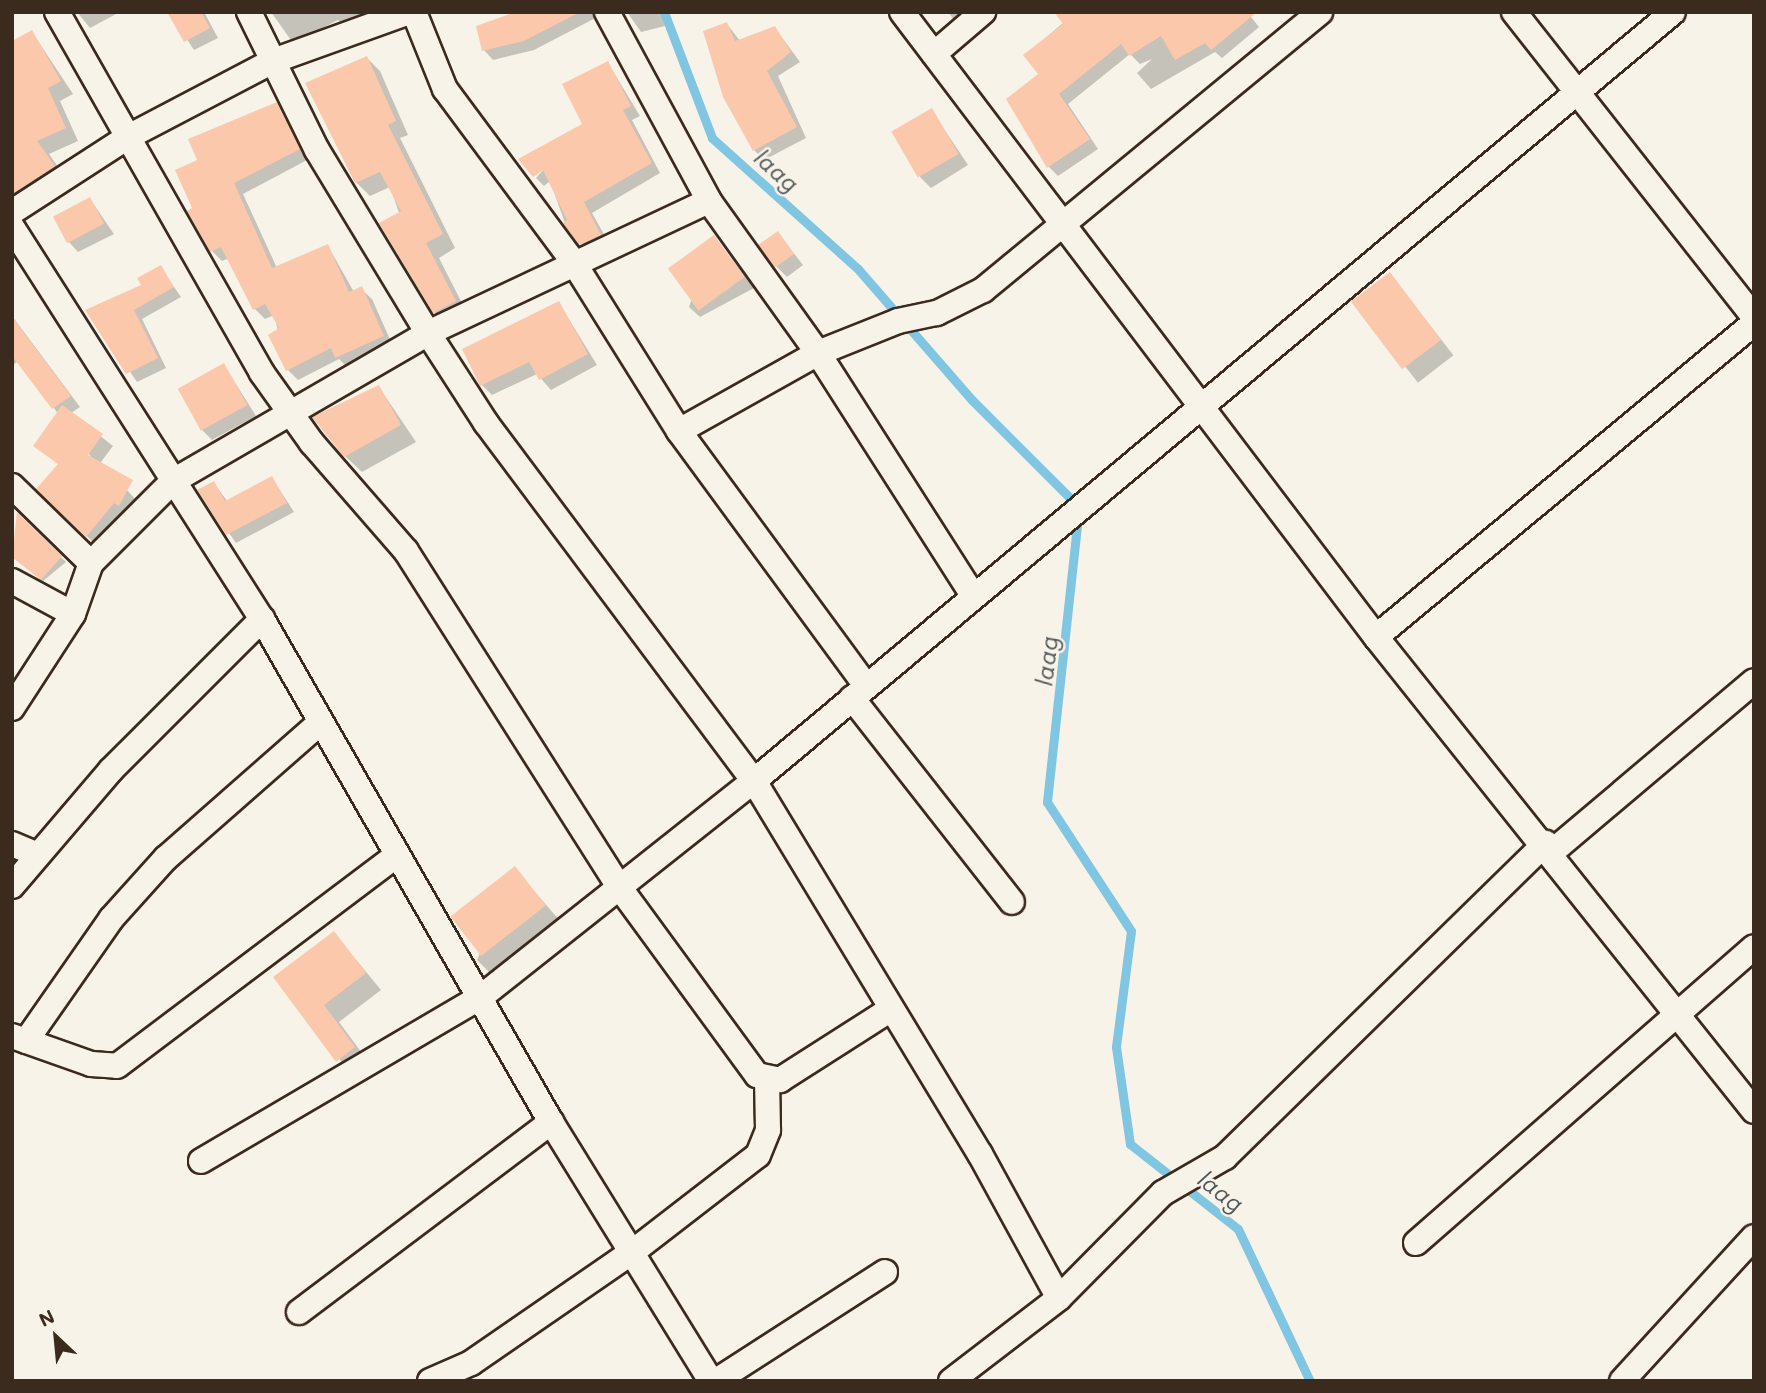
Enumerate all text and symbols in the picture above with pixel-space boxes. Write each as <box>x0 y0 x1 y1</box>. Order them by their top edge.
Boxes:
water label: laag <box>749 143 805 197</box>
water label: laag <box>1029 635 1063 687</box>
water label: laag <box>1192 1164 1250 1218</box>
north arrow <box>21 1302 91 1372</box>
text: N <box>35 1303 59 1332</box>

